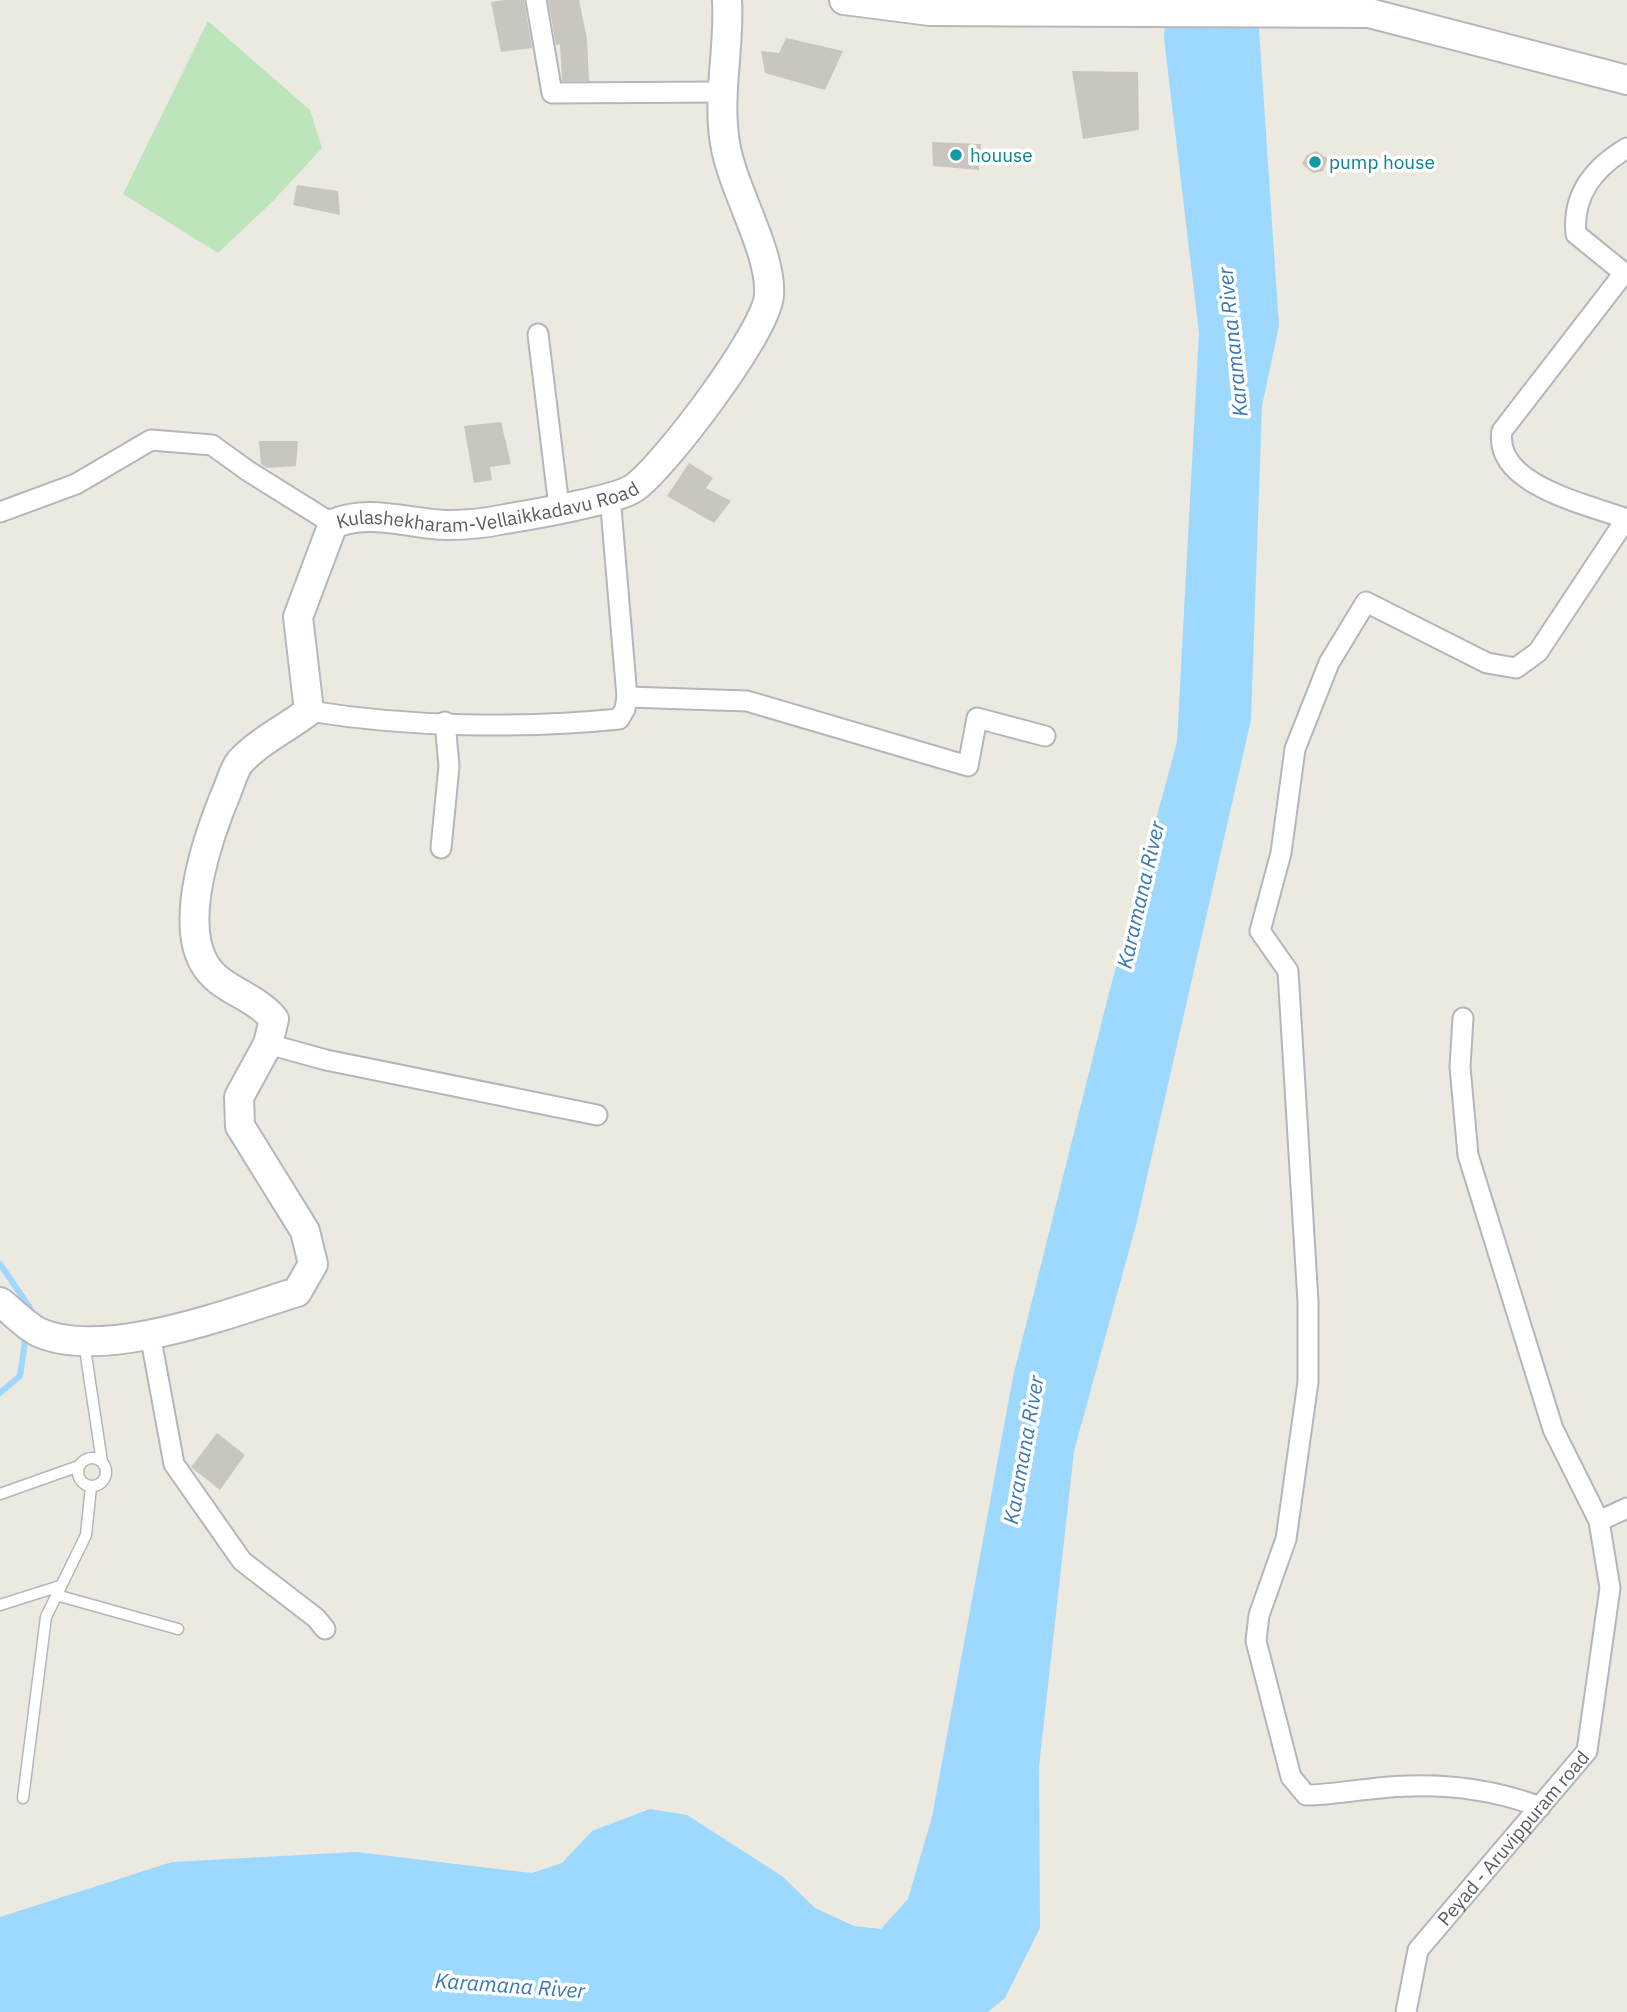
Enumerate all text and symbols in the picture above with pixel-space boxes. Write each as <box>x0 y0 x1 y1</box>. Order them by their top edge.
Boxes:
place label: houuse <box>970 143 1033 167</box>
marker: houuse <box>948 147 964 163</box>
place label: pump house <box>1329 150 1435 174</box>
marker: pump house <box>1307 154 1323 170</box>
water label: Karamana River <box>1210 265 1254 418</box>
street label: Kulashekharam-Vellaikkadavu Road <box>333 476 643 537</box>
water label: Karamana River <box>1109 817 1171 971</box>
water label: Karamana River <box>996 1372 1050 1526</box>
street label: Peyad - Aruvippuram road <box>1432 1746 1594 1931</box>
water label: Karamana River <box>434 1966 587 2004</box>

